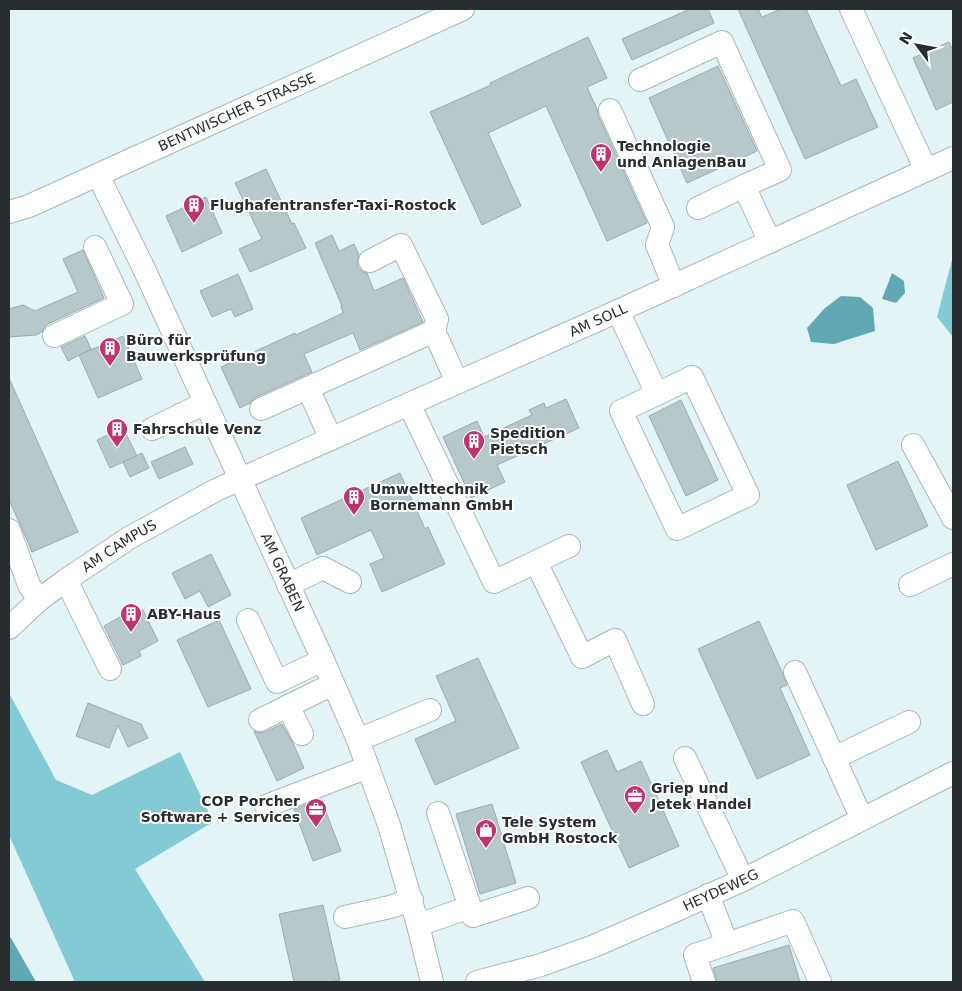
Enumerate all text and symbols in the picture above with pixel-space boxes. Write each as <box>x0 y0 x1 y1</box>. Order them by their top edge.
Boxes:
north arrow <box>892 20 942 70</box>
text: N <box>896 29 916 47</box>
street label: BENTWISCHER STRASSE <box>156 69 318 154</box>
place label: Technologie und AnlagenBau <box>617 138 746 170</box>
building icon: Technologie und AnlagenBau <box>589 142 613 173</box>
building icon: Flughafentransfer-Taxi-Rostock <box>182 193 206 224</box>
place label: Flughafentransfer-Taxi-Rostock <box>210 197 457 213</box>
street label: AM SOLL <box>567 300 630 340</box>
place label: Büro für Bauwerksprüfung <box>126 332 266 364</box>
building icon: Büro für Bauwerksprüfung <box>98 336 122 367</box>
building icon: Fahrschule Venz <box>105 417 129 448</box>
place label: Fahrschule Venz <box>133 421 261 437</box>
place label: Spedition Pietsch <box>490 425 566 457</box>
building icon: Spedition Pietsch <box>462 429 486 460</box>
place label: Umwelttechnik Bornemann GmbH <box>370 481 513 513</box>
building icon: Umwelttechnik Bornemann GmbH <box>342 485 366 516</box>
street label: AM CAMPUS <box>79 516 159 575</box>
street label: AM GRABEN <box>258 530 308 614</box>
building icon: ABY-Haus <box>119 602 143 633</box>
place label: ABY-Haus <box>147 606 221 622</box>
place label: Griep und Jetek Handel <box>650 780 752 812</box>
office icon: Griep und Jetek Handel <box>623 784 647 815</box>
place label: COP Porcher Software + Services <box>141 793 300 825</box>
office icon: COP Porcher Software + Services <box>304 797 328 828</box>
place label: Tele System GmbH Rostock <box>502 814 618 846</box>
shop icon: Tele System GmbH Rostock <box>474 818 498 849</box>
street label: HEYDEWEG <box>680 866 761 914</box>

